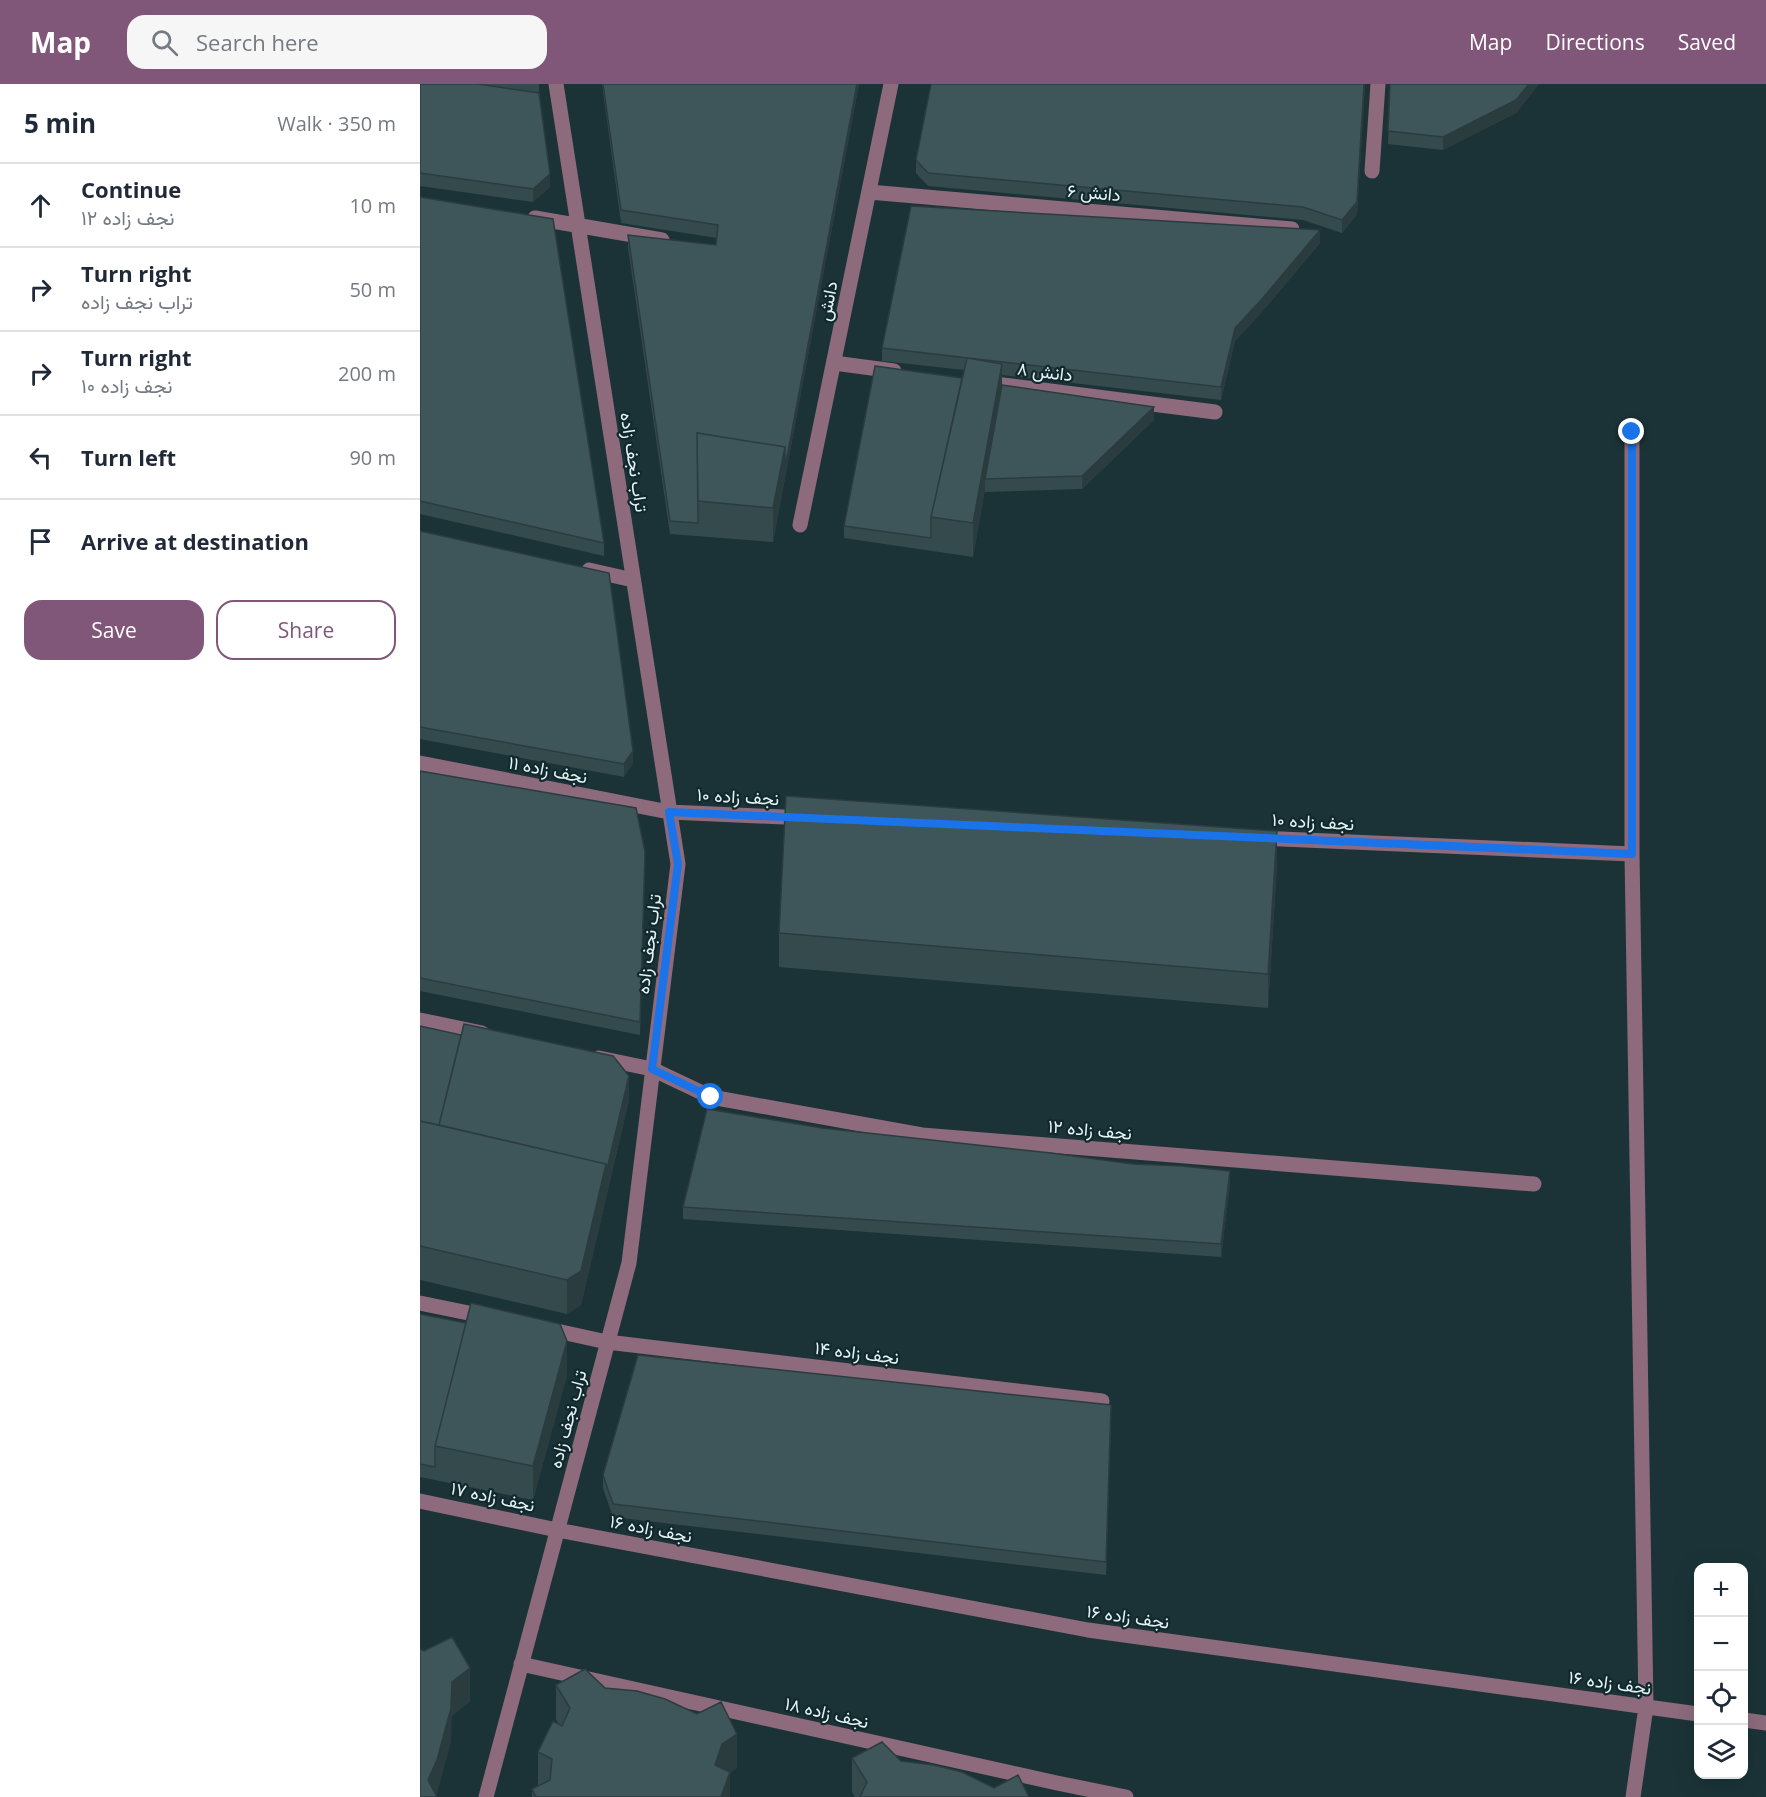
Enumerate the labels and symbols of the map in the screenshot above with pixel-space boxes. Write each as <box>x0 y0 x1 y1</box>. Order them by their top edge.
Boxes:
street label: دانش ۶ <box>1066 178 1122 206</box>
street label: دانش <box>811 279 843 323</box>
street label: دانش ۸ <box>1016 356 1074 386</box>
street label: تراب نجف زاده <box>615 410 655 514</box>
route end <box>1618 418 1644 444</box>
street label: نجف زاده ۱۱ <box>506 750 590 788</box>
street label: نجف زاده ۱۰ <box>696 782 780 810</box>
street label: نجف زاده ۱۰ <box>1271 807 1355 835</box>
street label: تراب نجف زاده <box>630 893 666 995</box>
route start <box>697 1083 723 1109</box>
street label: نجف زاده ۱۲ <box>1047 1113 1133 1145</box>
street label: نجف زاده ۱۴ <box>813 1335 901 1369</box>
street label: تراب نجف زاده <box>542 1367 592 1471</box>
street label: نجف زاده ۱۷ <box>449 1475 537 1517</box>
street label: نجف زاده ۱۶ <box>608 1508 694 1548</box>
street label: نجف زاده ۱۶ <box>1085 1598 1171 1634</box>
street label: نجف زاده ۱۶ <box>1567 1664 1653 1700</box>
street label: نجف زاده ۱۸ <box>783 1691 871 1733</box>

